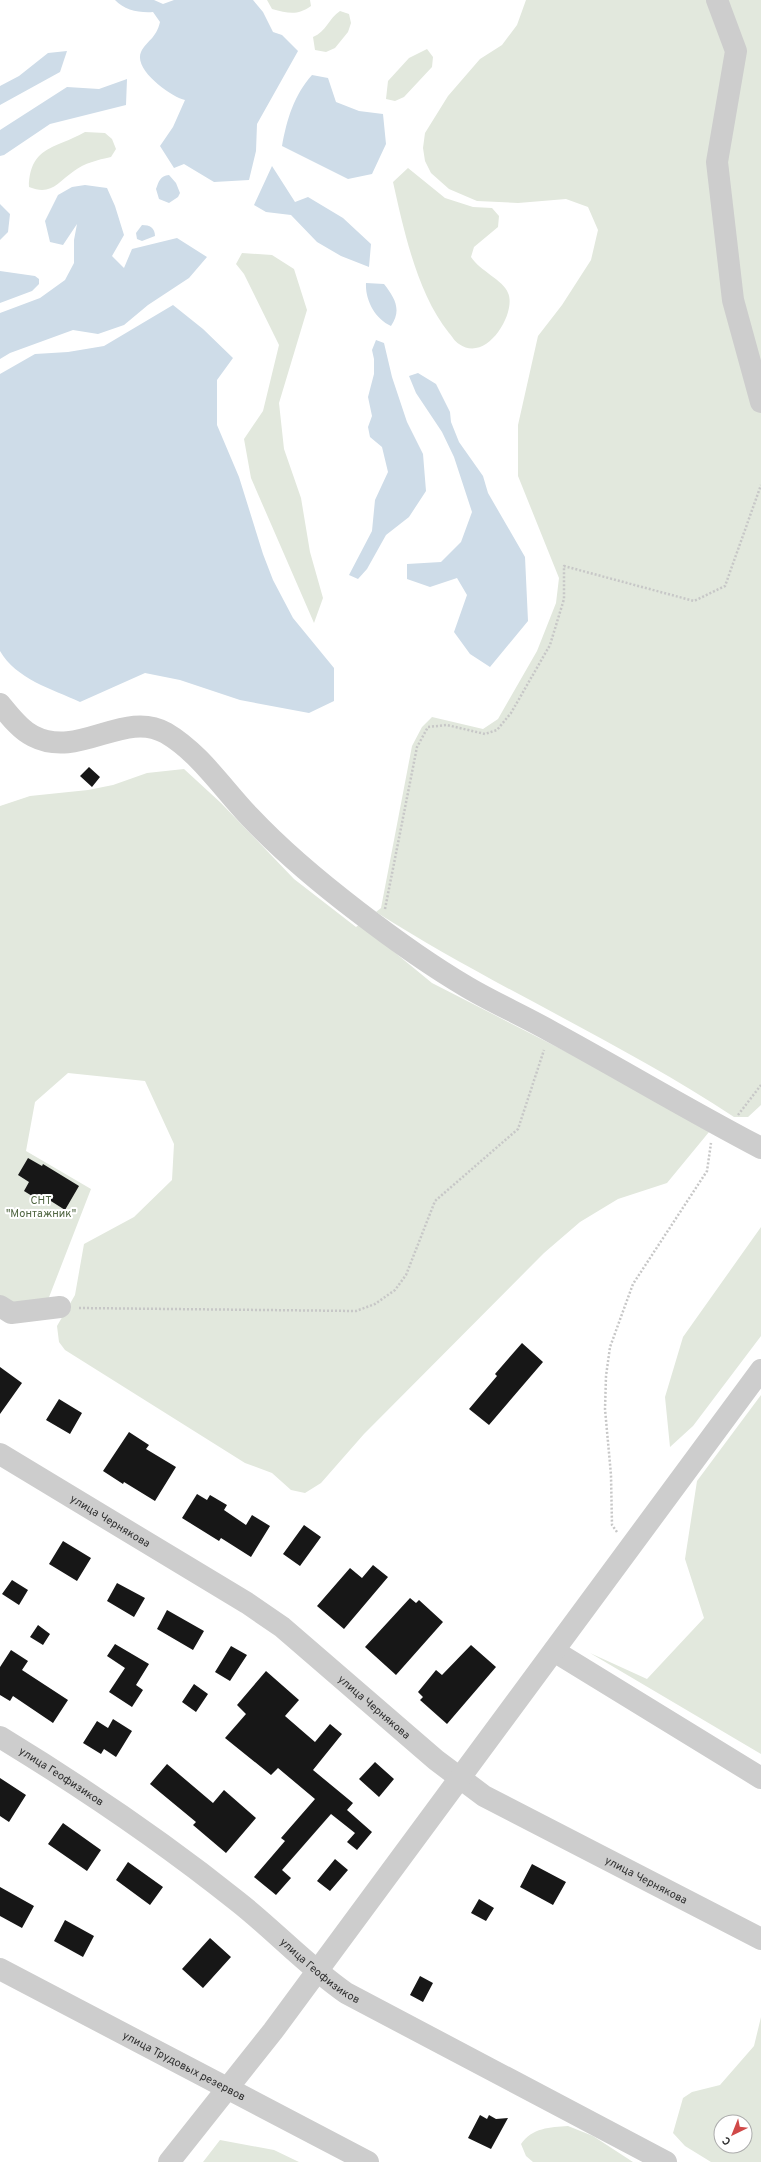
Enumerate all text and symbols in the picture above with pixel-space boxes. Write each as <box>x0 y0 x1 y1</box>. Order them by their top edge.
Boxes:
park label: СНТ "Монтажник" <box>6 1194 76 1221</box>
street label: улица Чернякова <box>67 1492 153 1551</box>
street label: улица Чернякова <box>335 1672 413 1743</box>
street label: улица Геофизиков <box>16 1744 106 1810</box>
street label: улица Чернякова <box>602 1854 690 1908</box>
street label: улица Геофизиков <box>277 1935 362 2007</box>
street label: улица Трудовых резервов <box>120 2029 248 2104</box>
north arrow <box>713 2114 753 2154</box>
text: С <box>720 2133 734 2148</box>

